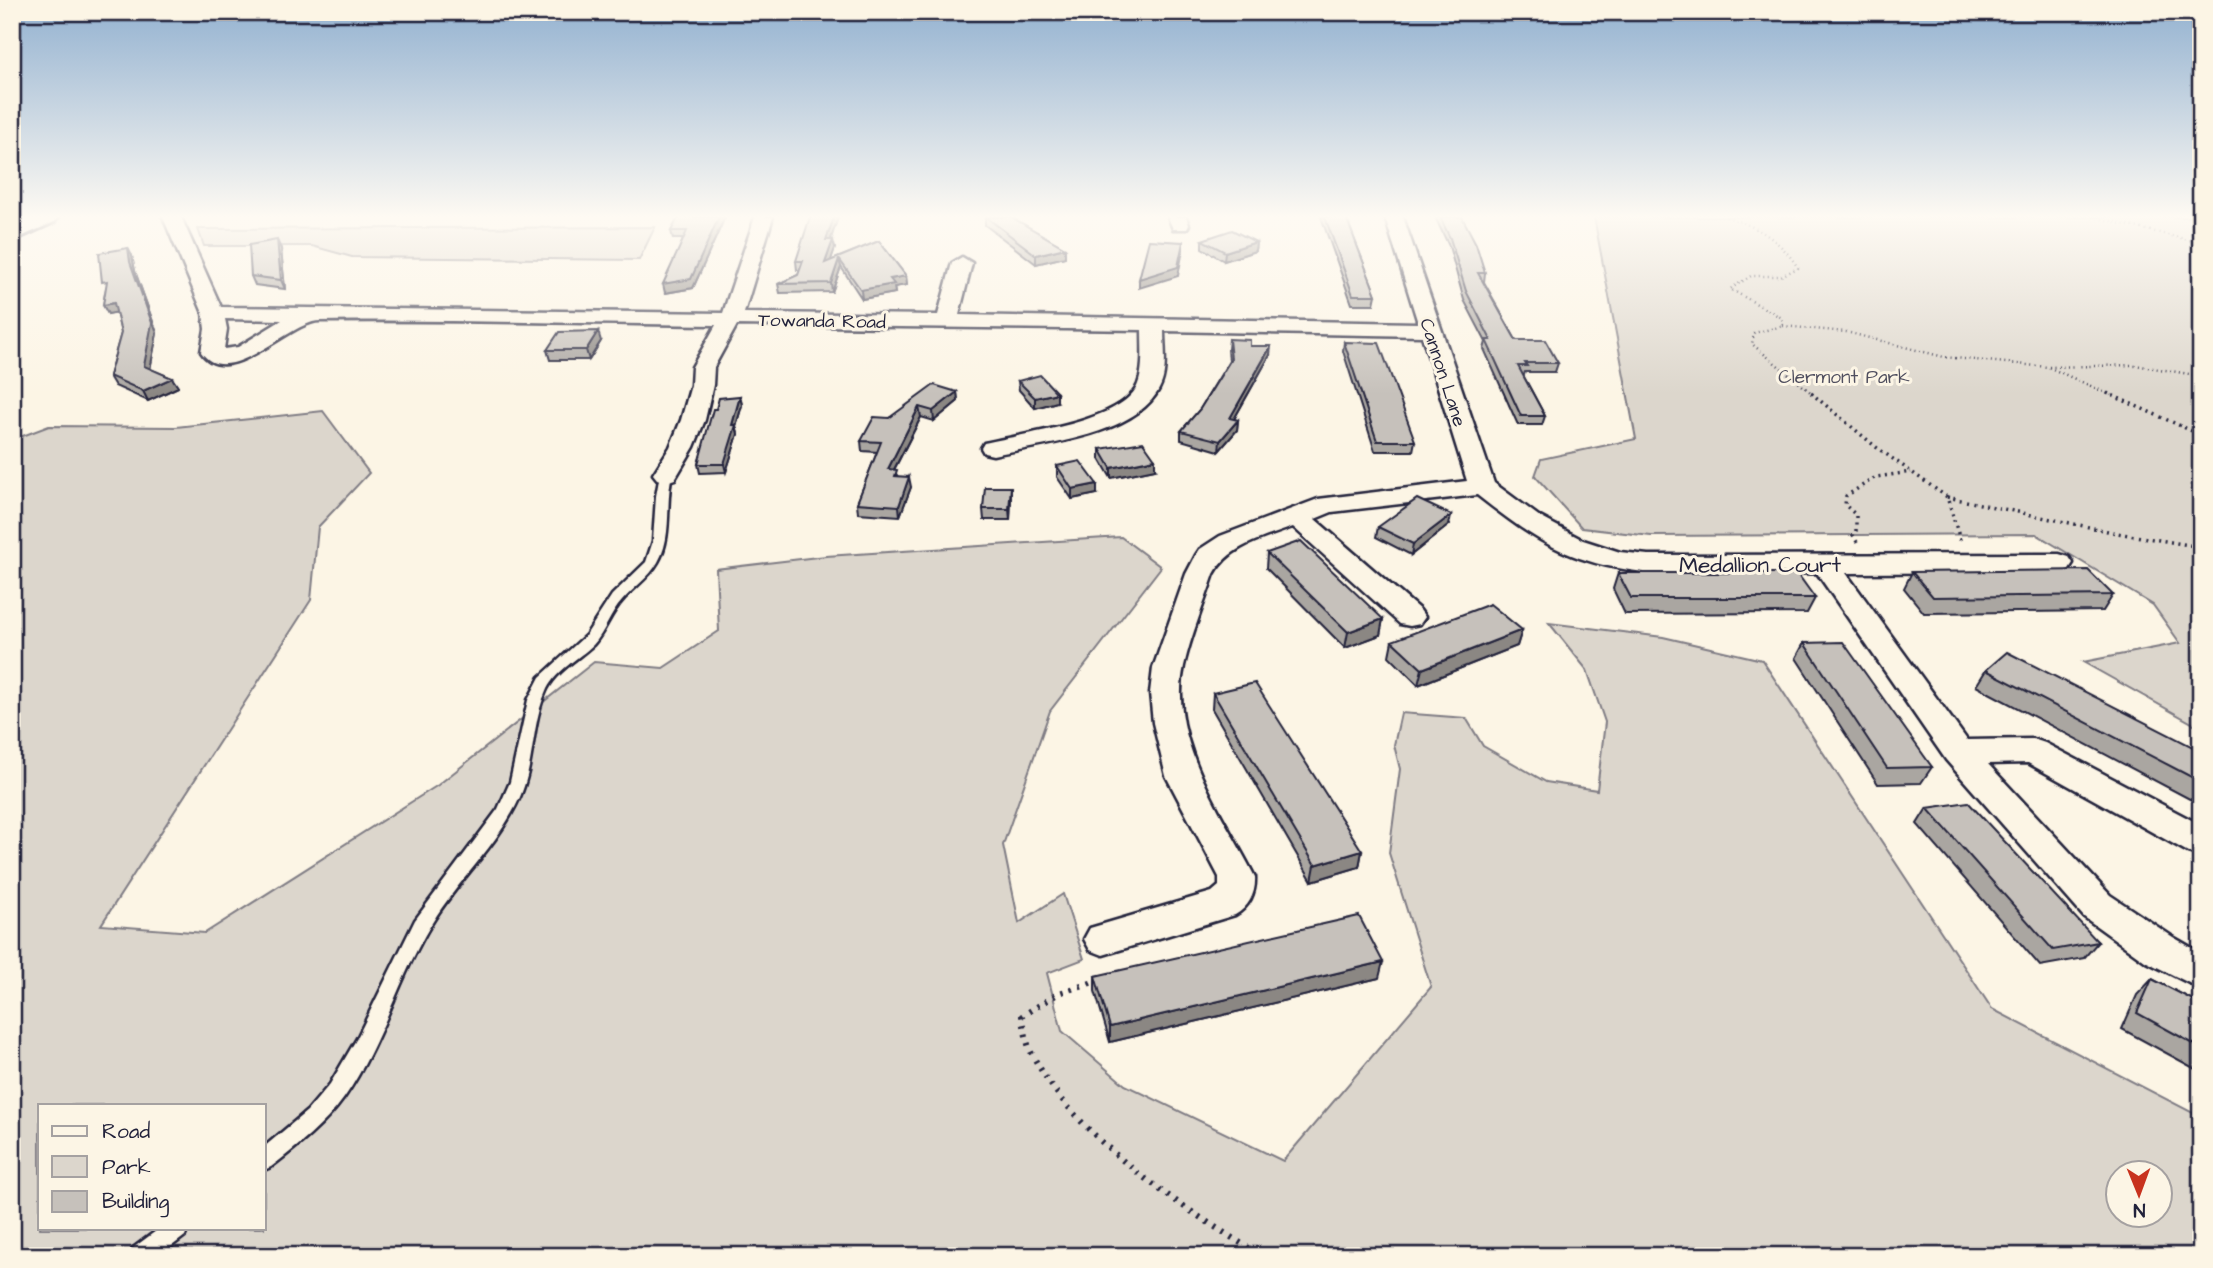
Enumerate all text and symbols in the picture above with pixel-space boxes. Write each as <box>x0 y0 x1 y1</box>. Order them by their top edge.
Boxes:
street label: Towanda Road <box>758 307 886 336</box>
street label: Cannon Lane <box>1412 315 1473 430</box>
park label: Clermont Park <box>1778 364 1910 391</box>
street label: Medallion Court <box>1679 549 1842 581</box>
legend <box>38 1104 266 1230</box>
text: Road <box>102 1117 150 1146</box>
text: Park <box>102 1153 151 1182</box>
north arrow <box>2104 1160 2174 1230</box>
text: Building <box>102 1187 170 1218</box>
text: N <box>2133 1196 2145 1223</box>

